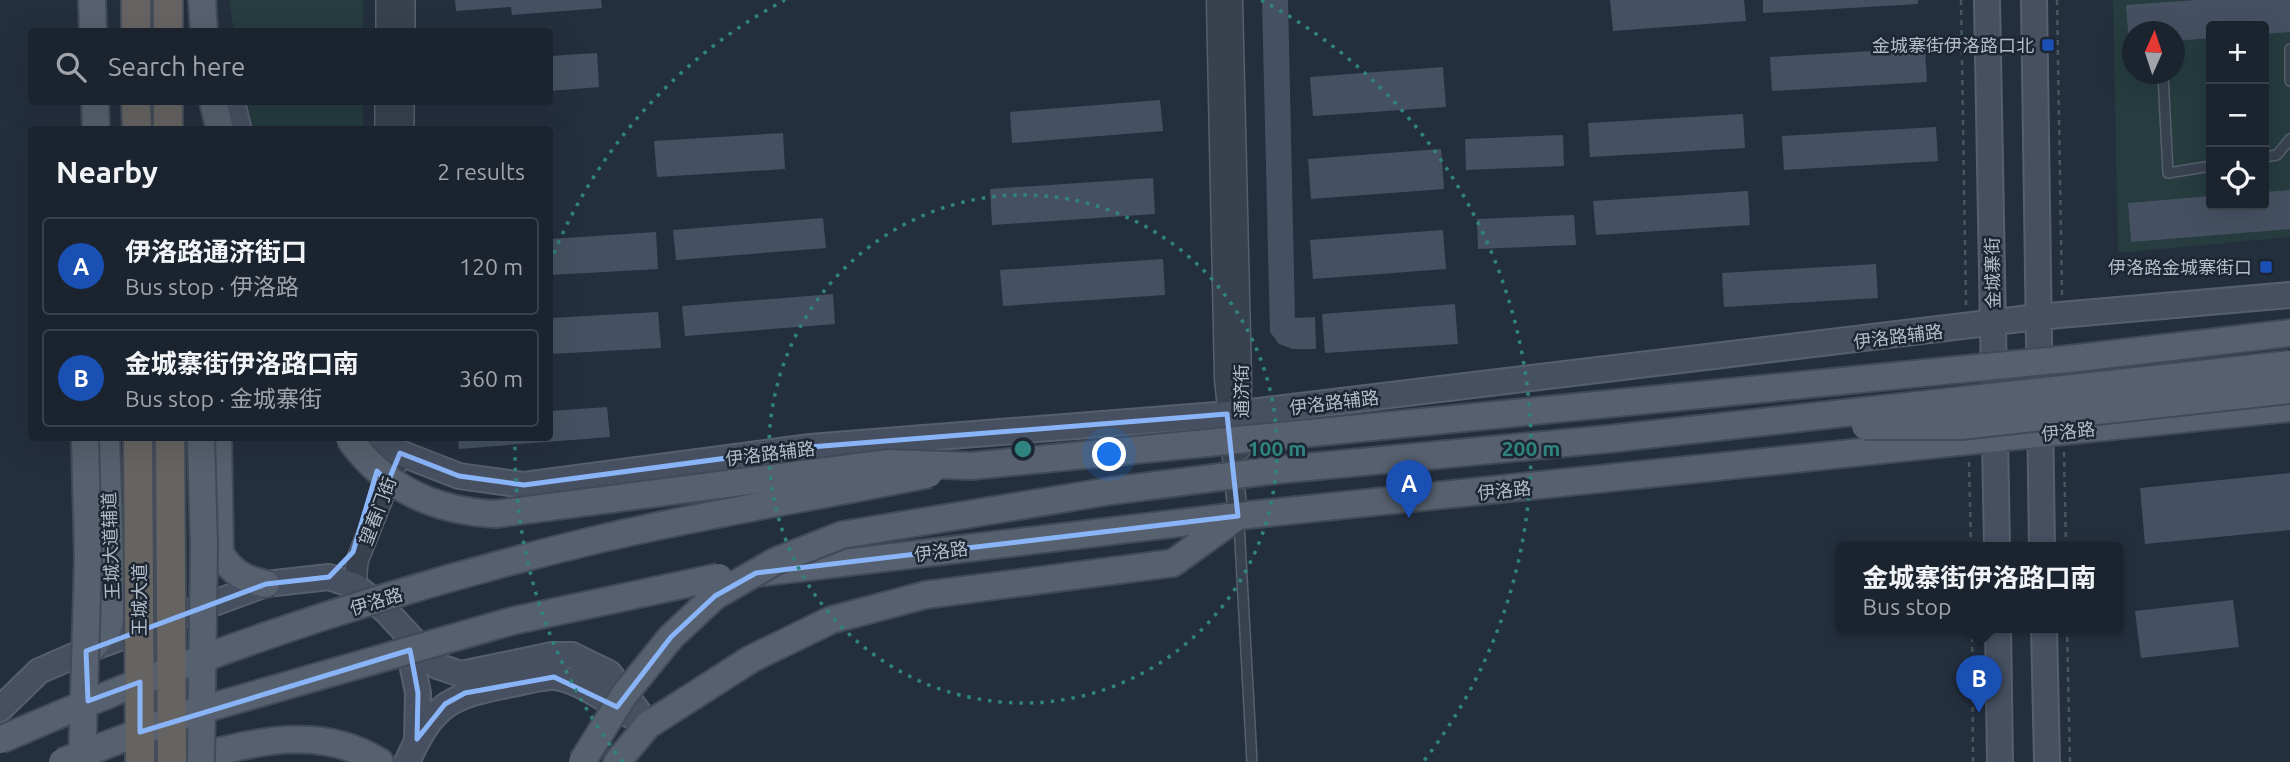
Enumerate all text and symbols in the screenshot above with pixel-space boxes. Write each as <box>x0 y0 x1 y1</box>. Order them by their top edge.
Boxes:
north arrow <box>2122 21 2185 84</box>
map controls <box>2206 21 2269 210</box>
button: + <box>2206 21 2269 84</box>
search box <box>28 28 553 105</box>
place label: 金城寨街伊洛路口北 <box>1872 35 2034 55</box>
marker: 金城寨街伊洛路口北 <box>2040 37 2056 53</box>
icon: search <box>52 48 90 86</box>
text: Search here <box>108 52 245 81</box>
button: − <box>2206 84 2269 147</box>
button: locate <box>2206 147 2269 210</box>
text: Nearby <box>56 155 158 189</box>
text: 2 results <box>437 159 525 184</box>
text: 伊洛路通济街口 <box>125 237 307 266</box>
street label: 金城寨街 <box>1981 237 2003 309</box>
text: A <box>73 254 89 279</box>
text: 120 m <box>459 254 523 279</box>
place label: 伊洛路金城寨街口 <box>2108 257 2252 277</box>
marker: 伊洛路金城寨街口 <box>2258 259 2274 275</box>
text: Bus stop · 伊洛路 <box>125 274 299 299</box>
street label: 伊洛路辅路 <box>1852 321 1944 351</box>
text: 金城寨街伊洛路口南 <box>125 349 359 378</box>
street label: 通济街 <box>1231 364 1251 418</box>
text: B <box>73 366 89 391</box>
text: 360 m <box>459 366 523 391</box>
text: Bus stop · 金城寨街 <box>125 386 322 411</box>
street label: 伊洛路辅路 <box>1288 387 1380 417</box>
street label: 伊洛路 <box>2040 418 2096 444</box>
text: 100 m <box>1248 436 1306 460</box>
text: 200 m <box>1502 436 1560 460</box>
centre of rings <box>1011 437 1035 461</box>
your location <box>1092 437 1126 471</box>
street label: 伊洛路辅路 <box>724 438 816 468</box>
pin: A <box>1386 460 1432 518</box>
street label: 望春门街 <box>355 474 399 548</box>
street label: 伊洛路 <box>1476 477 1532 503</box>
street label: 王城大道辅道 <box>98 492 122 600</box>
street label: 伊洛路 <box>913 538 969 564</box>
popup <box>1836 542 2123 633</box>
text: 金城寨街伊洛路口南 <box>1862 563 2097 592</box>
street label: 王城大道 <box>129 564 149 636</box>
street label: 伊洛路 <box>347 584 405 618</box>
text: Bus stop <box>1862 594 1951 619</box>
pin: B <box>1956 655 2002 713</box>

